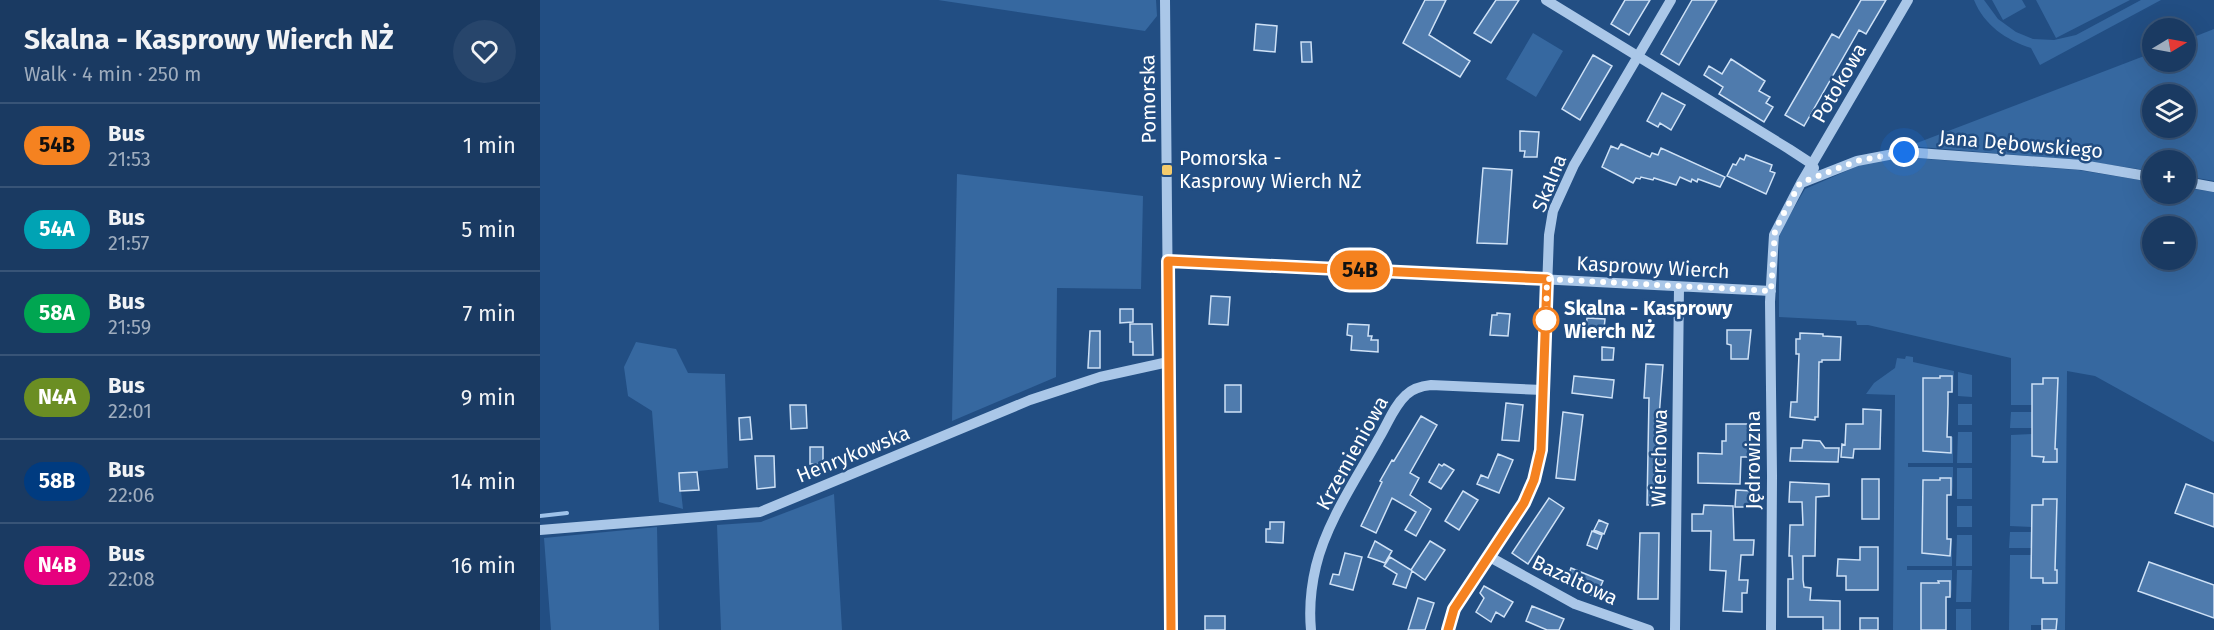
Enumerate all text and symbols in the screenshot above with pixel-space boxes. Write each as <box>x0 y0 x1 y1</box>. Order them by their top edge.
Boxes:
north arrow <box>2142 18 2196 72</box>
map controls <box>2142 18 2196 270</box>
button: heart <box>453 20 516 83</box>
text: Skalna - Kasprowy Wierch NŻ <box>24 23 394 56</box>
street label: Potokowa <box>1807 39 1871 127</box>
street label: Pomorska <box>1135 54 1161 144</box>
text: Walk · 4 min · 250 m <box>24 62 201 86</box>
button: layers <box>2142 84 2196 138</box>
text: Bus <box>108 120 145 147</box>
street label: Jana Dębowskiego <box>1938 125 2104 163</box>
text: 54B <box>39 132 75 158</box>
text: 1 min <box>463 132 516 159</box>
your location <box>1889 137 1919 167</box>
place label: Pomorska - Kasprowy Wierch NŻ <box>1179 146 1362 193</box>
text: 21:53 <box>108 147 151 171</box>
button: + <box>2142 150 2196 204</box>
street label: Skalna <box>1527 151 1571 215</box>
marker: Pomorska - Kasprowy Wierch NŻ <box>1160 163 1174 177</box>
text: Bus <box>108 204 145 231</box>
text: 54A <box>39 216 75 242</box>
text: 5 min <box>461 216 516 243</box>
button: − <box>2142 216 2196 270</box>
text: 21:57 <box>108 231 149 255</box>
line badge: 54B <box>1326 250 1394 290</box>
street label: Kasprowy Wierch <box>1576 251 1730 283</box>
text: 54B <box>1342 257 1378 283</box>
text: Bus <box>108 288 145 315</box>
place label: Skalna - Kasprowy Wierch NŻ <box>1564 296 1733 343</box>
text: 58A <box>39 300 75 326</box>
text: 7 min <box>462 300 516 327</box>
marker: Skalna - Kasprowy Wierch NŻ <box>1533 307 1559 333</box>
text: 21:59 <box>108 315 151 339</box>
text: Bus <box>108 372 145 399</box>
text: N4A <box>38 384 76 410</box>
text: 9 min <box>461 384 516 411</box>
street label: Krzemieniowa <box>1311 392 1393 514</box>
text: 22:01 <box>108 399 152 423</box>
street label: Wierchowa <box>1646 409 1672 507</box>
street label: Jędrowizna <box>1741 410 1765 510</box>
street label: Henrykowska <box>793 420 913 488</box>
text: Bus <box>108 456 145 483</box>
text: 58B <box>39 468 75 494</box>
text: 14 min <box>451 468 516 495</box>
text: 22:06 <box>108 483 154 507</box>
text: Bus <box>108 540 145 567</box>
street label: Bazaltowa <box>1528 550 1622 610</box>
text: N4B <box>38 552 76 578</box>
text: 16 min <box>451 552 516 579</box>
text: 22:08 <box>108 567 155 591</box>

